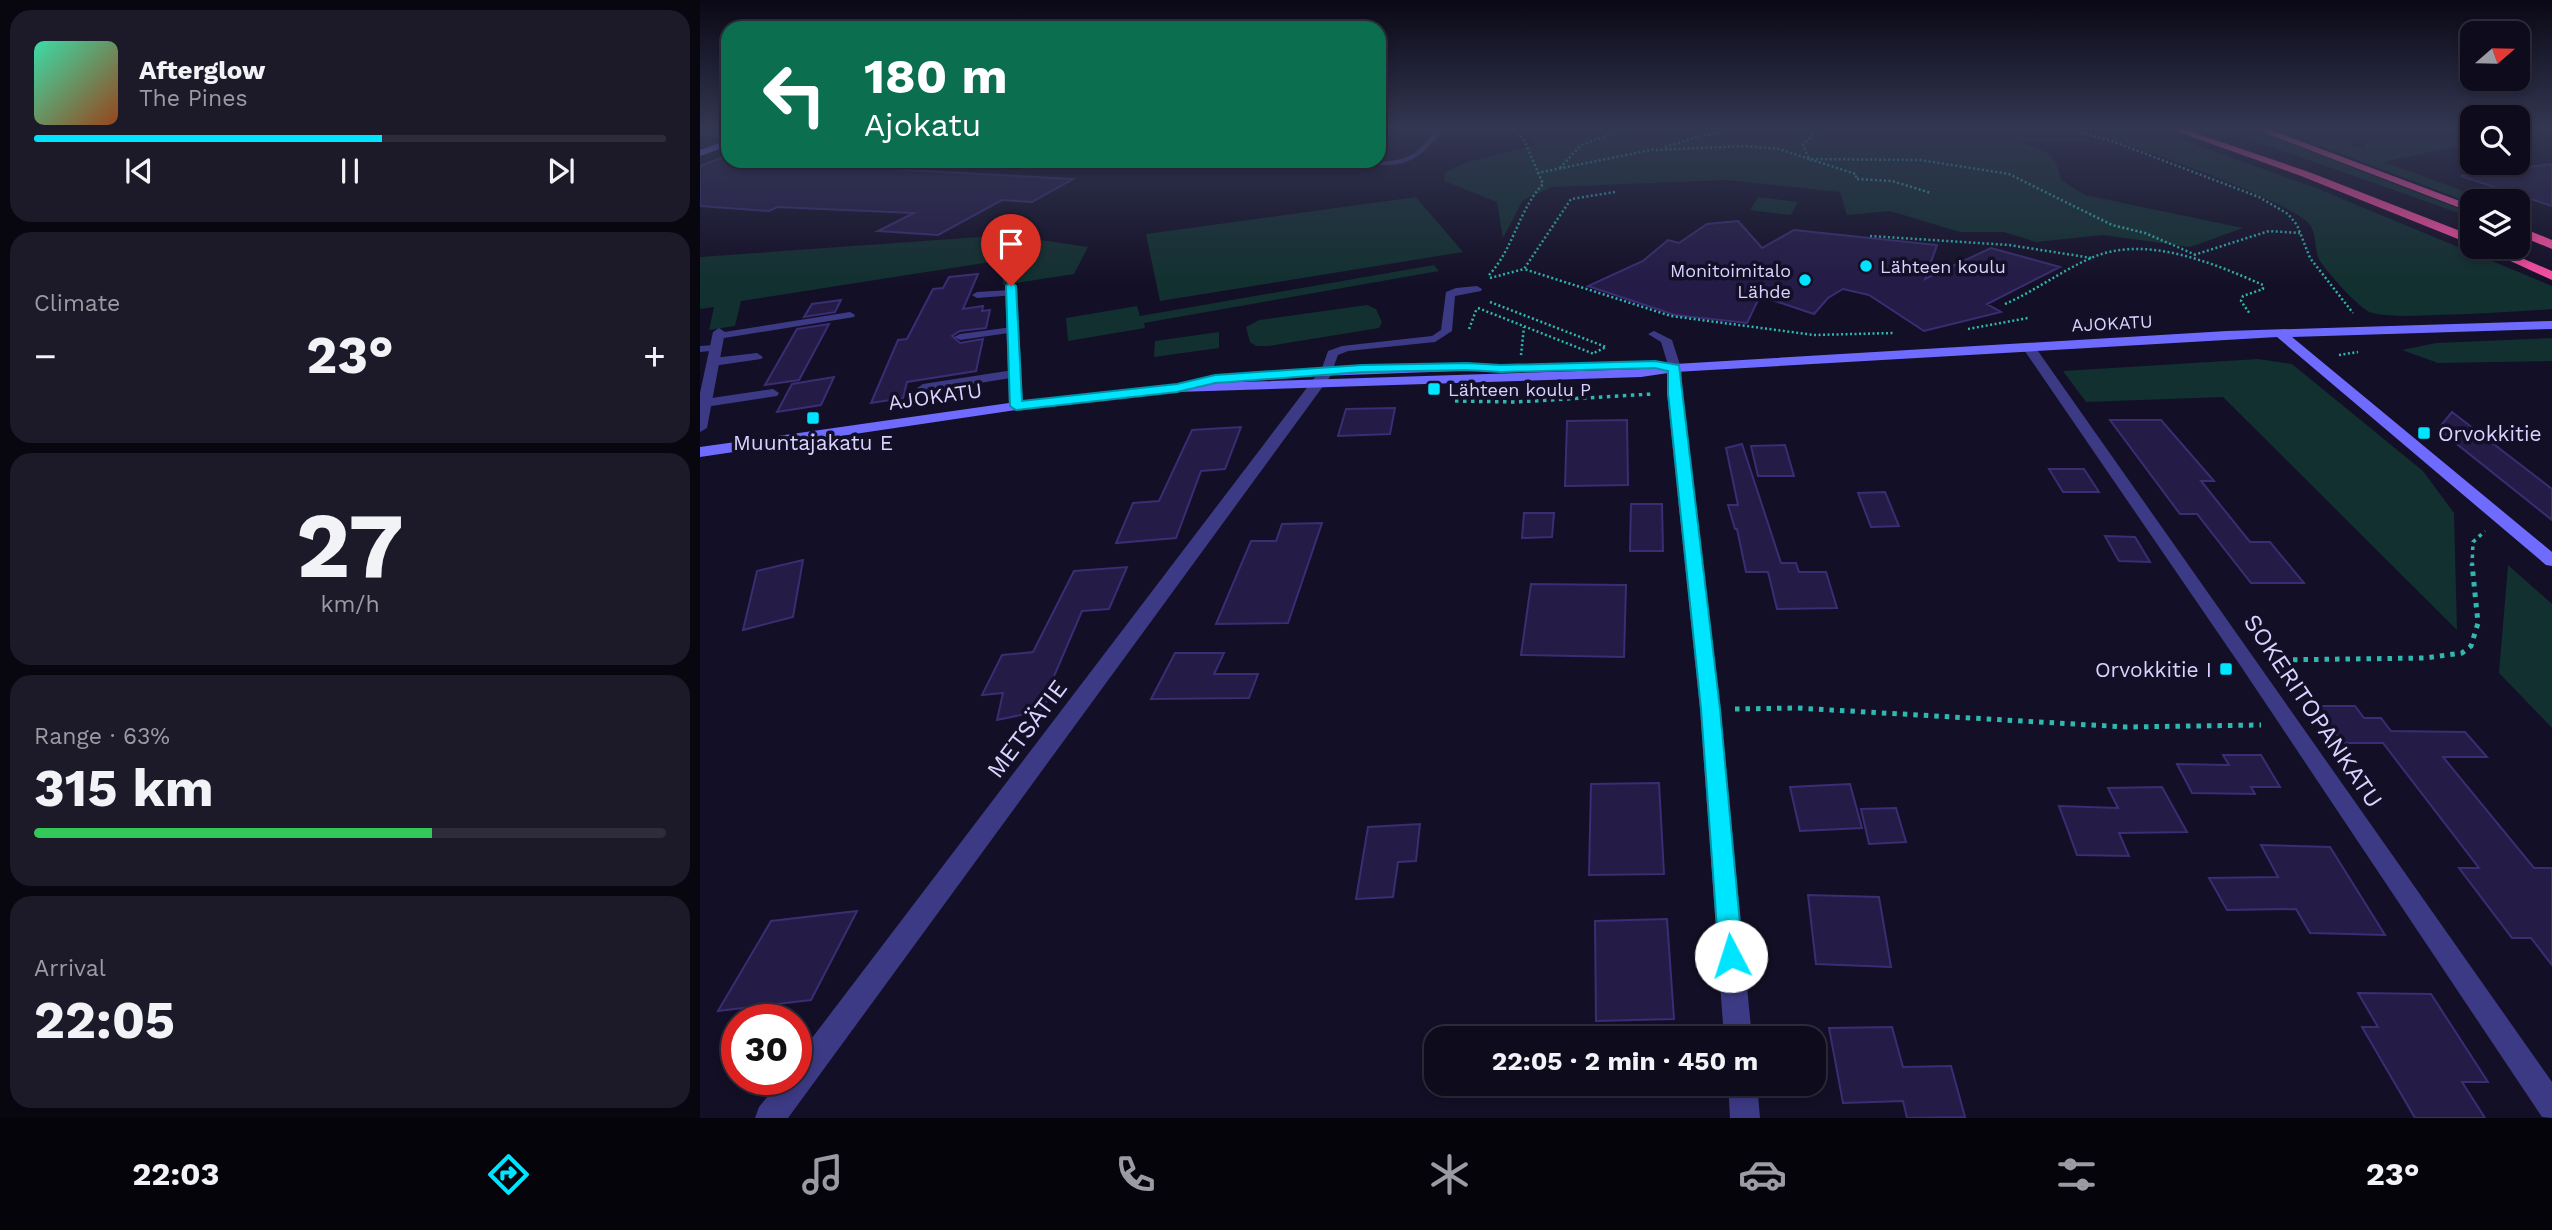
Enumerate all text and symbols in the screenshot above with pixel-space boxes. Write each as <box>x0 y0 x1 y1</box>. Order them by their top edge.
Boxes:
north arrow <box>2460 21 2530 91</box>
map controls <box>2460 21 2530 259</box>
text: 180 m <box>864 47 1008 105</box>
icon: left <box>749 49 840 140</box>
text: Afterglow <box>139 55 265 85</box>
text: The Pines <box>139 85 248 112</box>
button: search <box>2460 105 2530 175</box>
text: Ajokatu <box>864 106 981 144</box>
icon: previous <box>120 152 158 190</box>
icon: pause <box>331 152 369 190</box>
icon: next <box>542 152 580 190</box>
button: layers <box>2460 189 2530 259</box>
pin <box>981 214 1041 286</box>
icon: arrive <box>992 225 1030 263</box>
place label: Lähteen koulu <box>1880 256 2006 277</box>
marker: Lähteen koulu <box>1858 258 1874 274</box>
place label: Monitoimitalo Lähde <box>1670 260 1791 302</box>
marker: Monitoimitalo Lähde <box>1797 272 1813 288</box>
text: Climate <box>34 290 120 317</box>
street label: AJOKATU <box>2071 310 2153 336</box>
text: 23° <box>306 325 394 386</box>
text: − <box>34 334 57 378</box>
text: + <box>643 334 666 378</box>
street label: AJOKATU <box>886 377 984 415</box>
place label: Lähteen koulu P <box>1448 379 1591 400</box>
marker: Lähteen koulu P <box>1426 381 1442 397</box>
marker: Muuntajakatu E <box>805 410 821 426</box>
place label: Orvokkitie <box>2438 421 2542 446</box>
marker: Orvokkitie <box>2416 425 2432 441</box>
place label: Muuntajakatu E <box>733 430 893 455</box>
text: 27 <box>296 492 404 599</box>
text: km/h <box>320 591 380 618</box>
street label: SOKERITOPANKATU <box>2238 609 2388 813</box>
place label: Orvokkitie I <box>2095 657 2212 682</box>
marker: Orvokkitie I <box>2218 661 2234 677</box>
street label: METSÄTIE <box>981 675 1073 783</box>
text: Range · 63% <box>34 723 170 750</box>
text: 315 km <box>34 758 214 819</box>
position arrow <box>1694 919 1768 993</box>
text: Arrival <box>34 955 106 982</box>
text: 22:05 <box>34 990 175 1051</box>
speed limit sign: 30 <box>721 1004 812 1095</box>
text: 22:05 · 2 min · 450 m <box>1492 1046 1758 1076</box>
icon: directions <box>484 1150 533 1199</box>
icon: music <box>798 1150 847 1199</box>
icon: phone <box>1111 1150 1160 1199</box>
icon: climate <box>1425 1150 1474 1199</box>
icon: car <box>1738 1150 1787 1199</box>
icon: filters <box>2052 1150 2101 1199</box>
text: 22:03 <box>132 1155 219 1193</box>
text: 23° <box>2366 1155 2420 1193</box>

